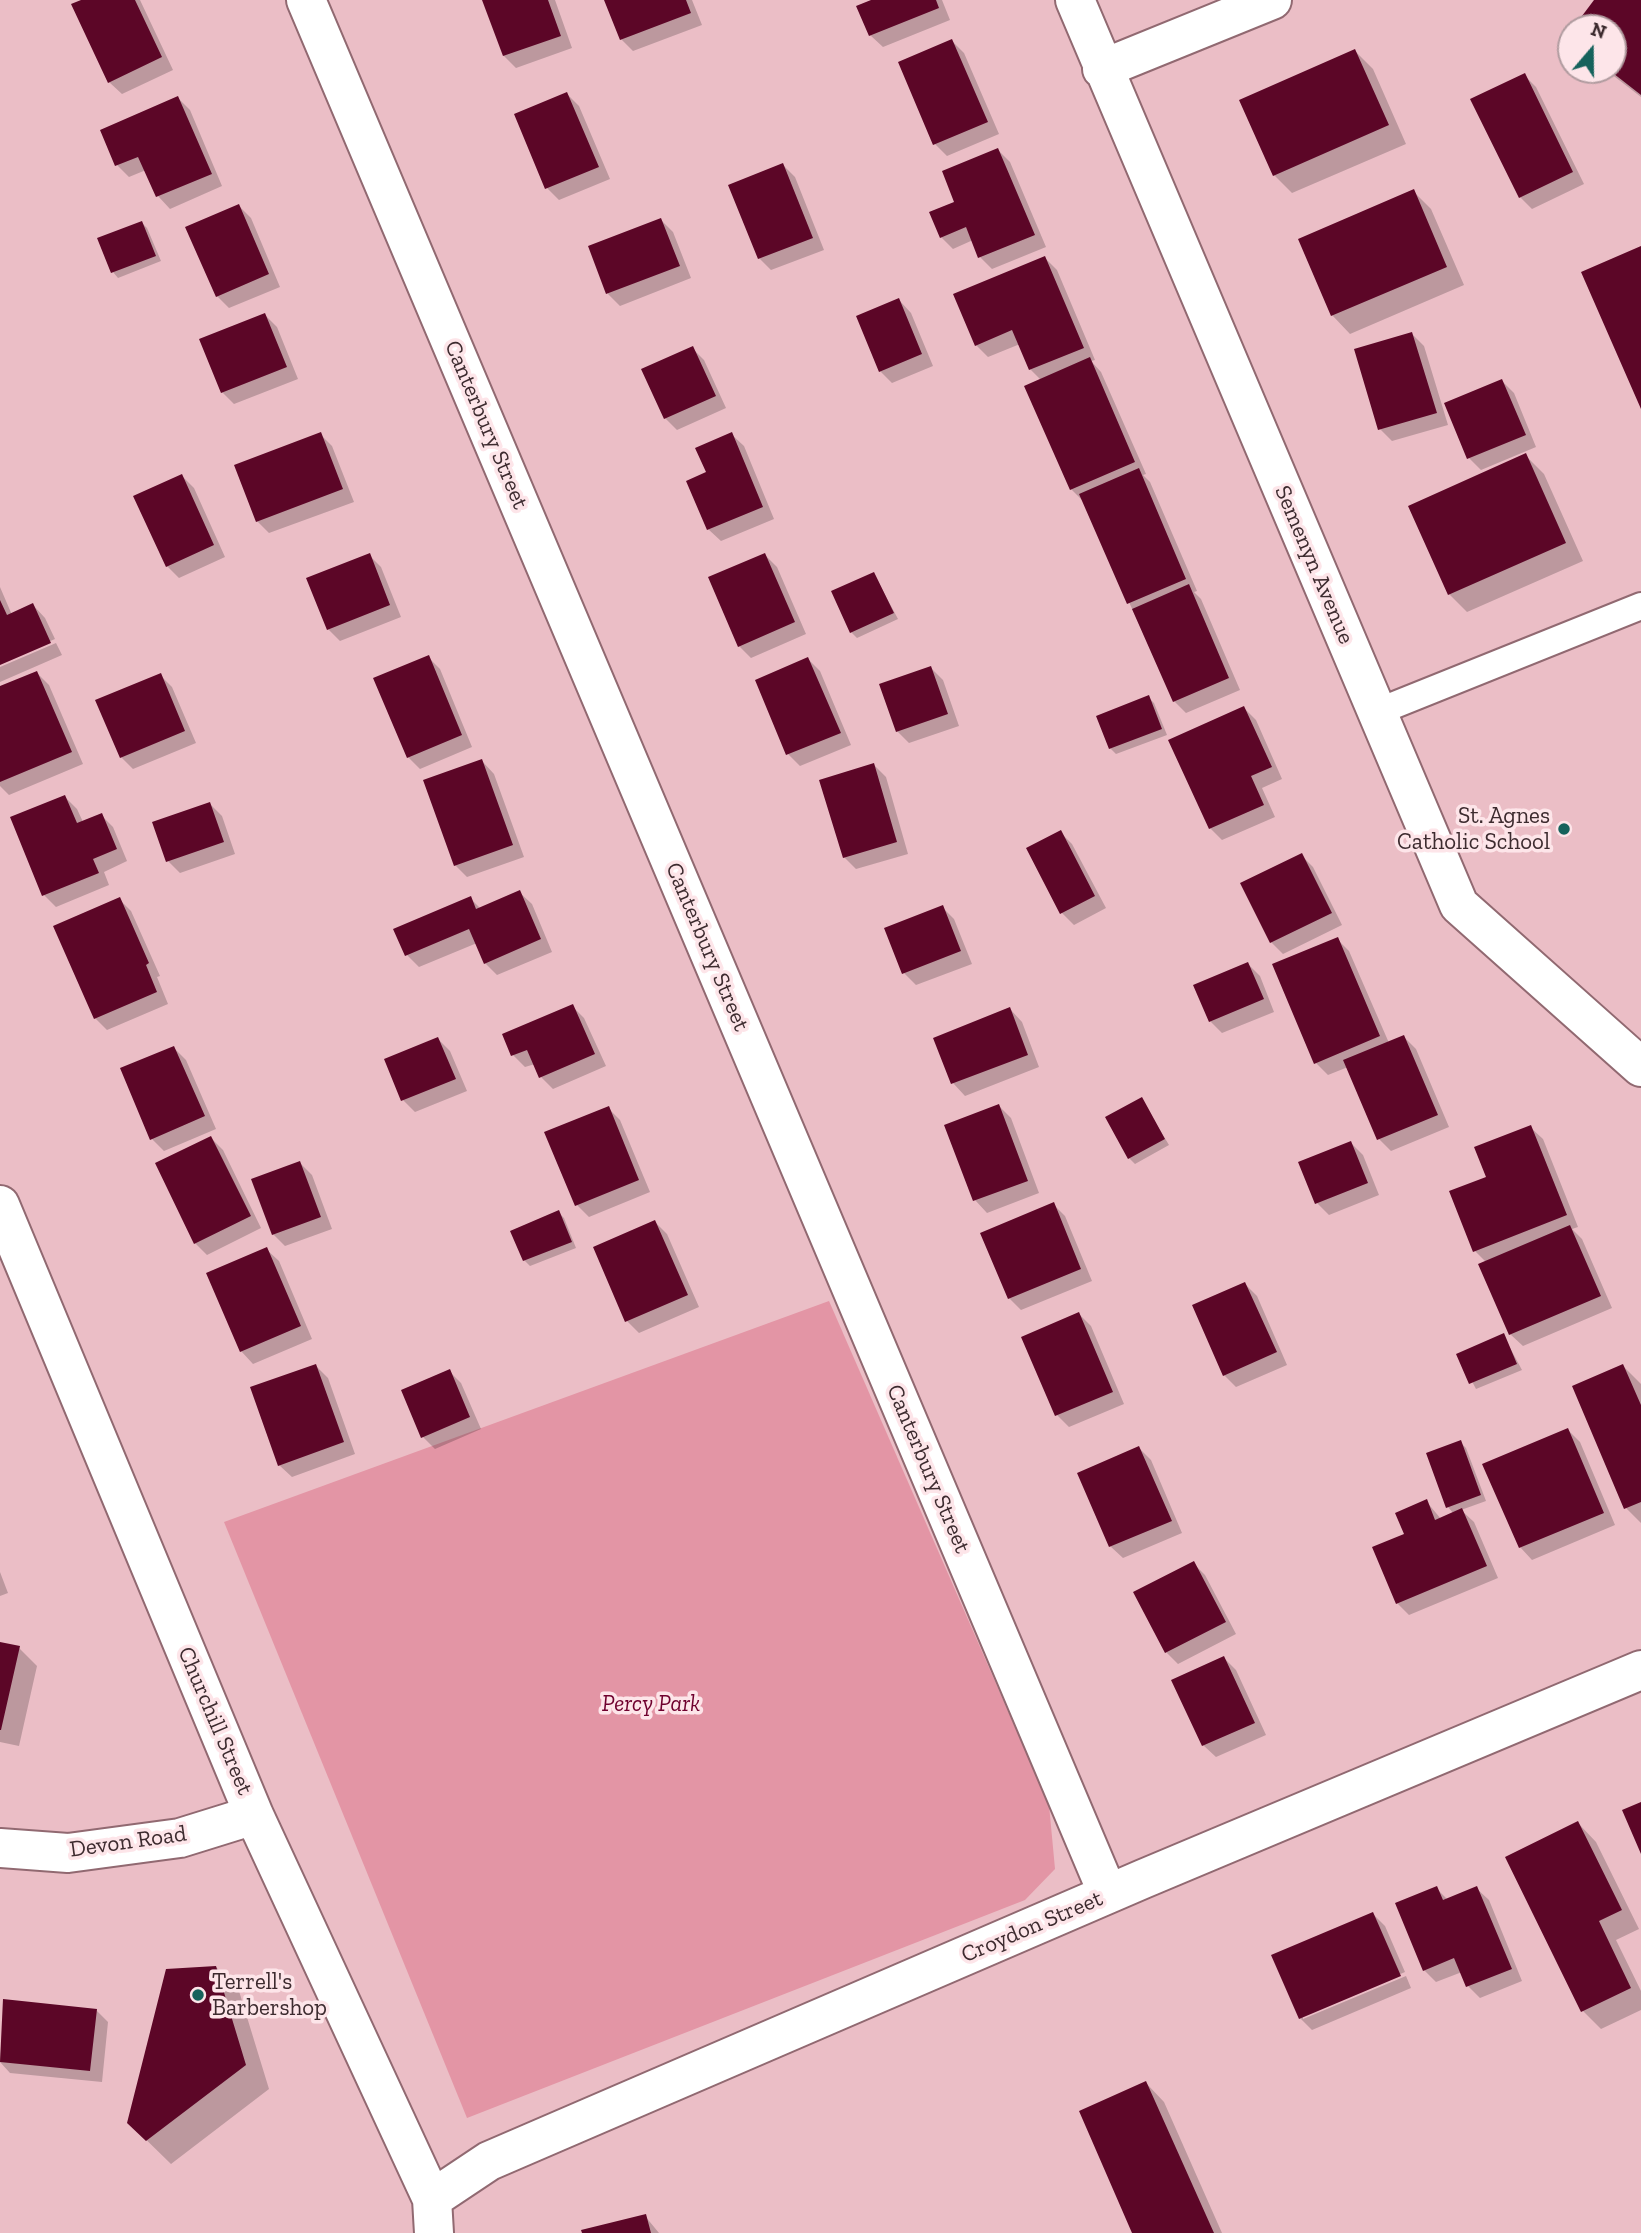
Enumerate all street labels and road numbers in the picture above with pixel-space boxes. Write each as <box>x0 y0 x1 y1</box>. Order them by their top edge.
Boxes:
street label: Canterbury Street <box>438 336 534 514</box>
street label: Semenyn Avenue <box>1268 482 1360 648</box>
street label: Canterbury Street <box>659 858 755 1036</box>
street label: Canterbury Street <box>880 1380 976 1558</box>
street label: Churchill Street <box>171 1643 259 1799</box>
street label: Devon Road <box>68 1820 188 1864</box>
street label: Croydon Street <box>957 1885 1107 1969</box>

